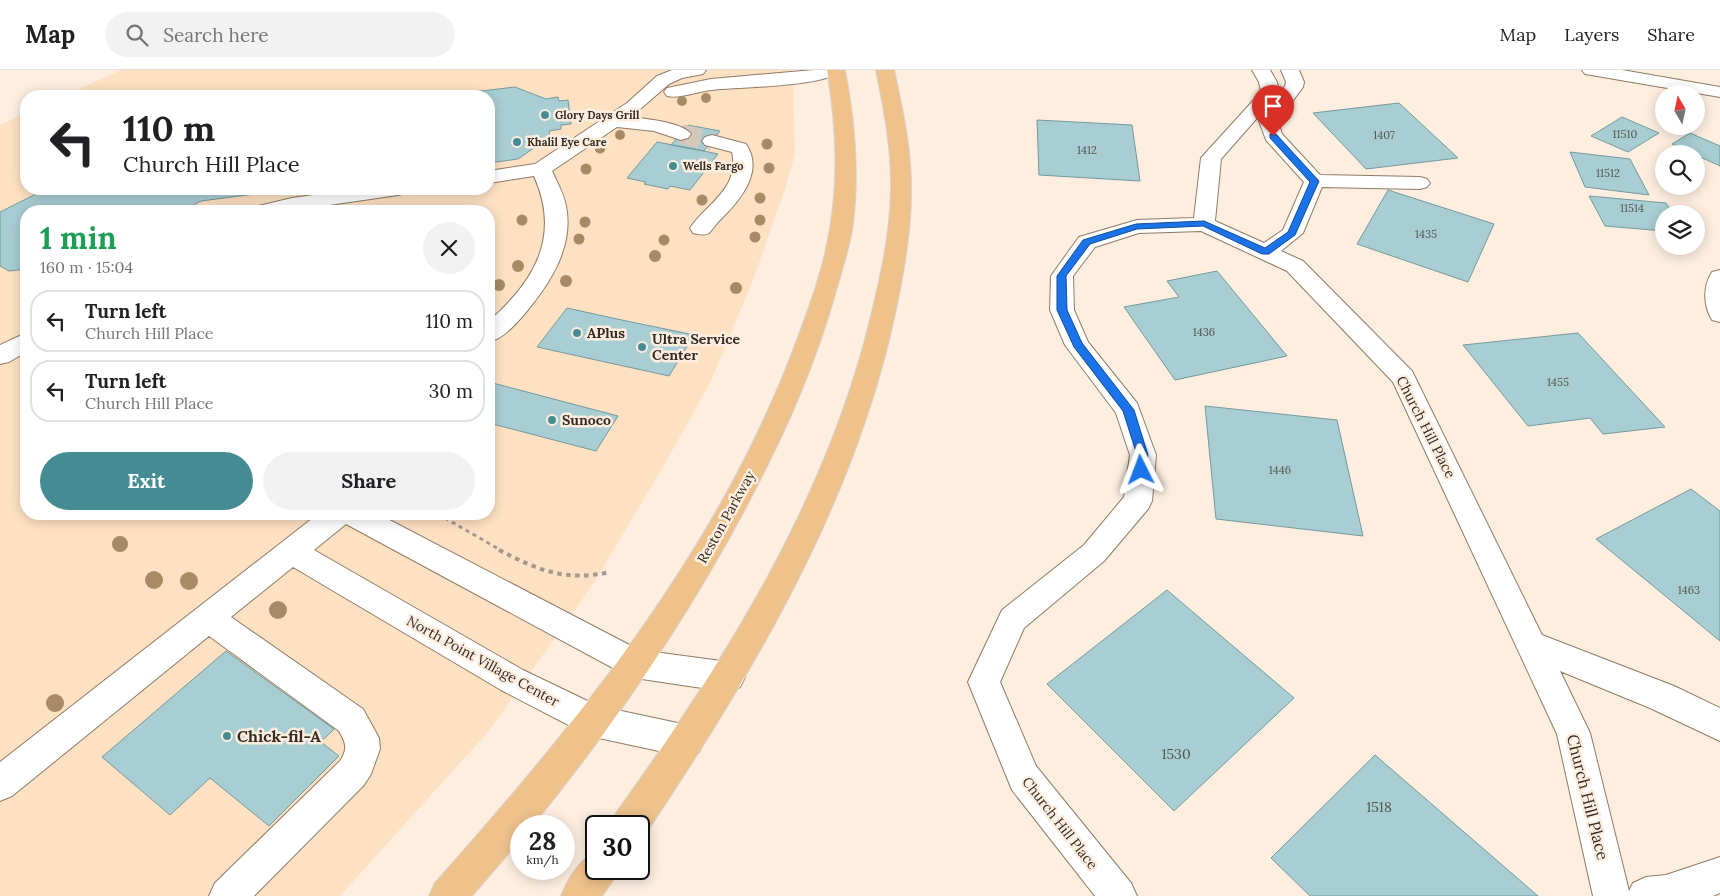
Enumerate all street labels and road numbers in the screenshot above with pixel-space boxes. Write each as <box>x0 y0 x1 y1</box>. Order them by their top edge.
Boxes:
street label: Church Hill Place <box>1392 373 1460 482</box>
street label: Reston Parkway <box>693 467 759 567</box>
street label: North Point Village Center <box>404 611 562 711</box>
street label: Church Hill Place <box>1563 732 1613 862</box>
street label: Church Hill Place <box>1018 773 1102 873</box>

